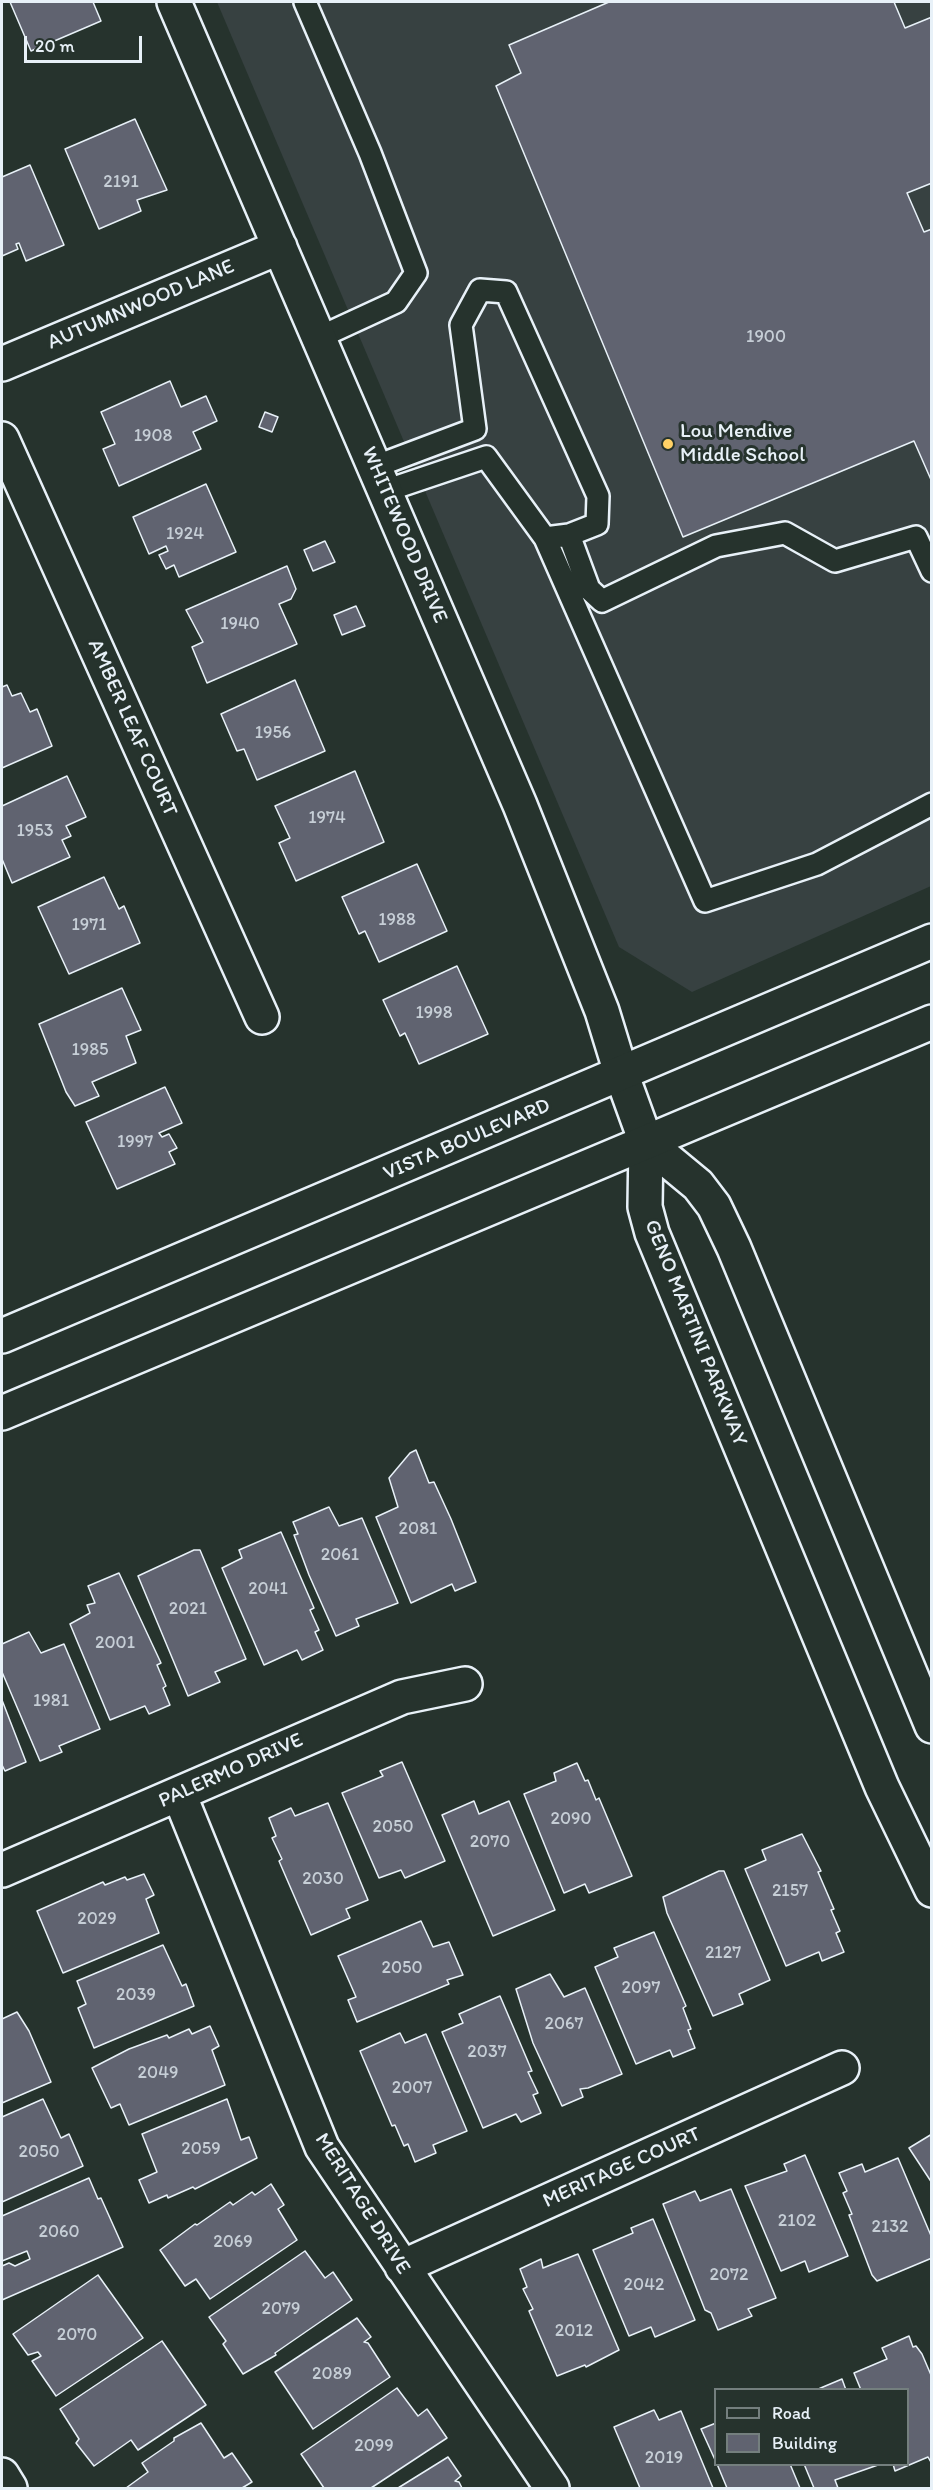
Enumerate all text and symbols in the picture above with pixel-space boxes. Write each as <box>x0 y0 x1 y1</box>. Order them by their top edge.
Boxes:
scale bar <box>27 24 146 62</box>
text: 20 m <box>35 35 75 57</box>
house number: 2191 <box>103 171 139 193</box>
street label: AUTUMNWOOD LANE <box>44 254 238 356</box>
house number: 1900 <box>746 326 786 348</box>
place label: Lou Mendive Middle School <box>680 419 805 469</box>
house number: 1908 <box>134 425 172 447</box>
marker: Lou Mendive Middle School <box>661 437 675 451</box>
street label: WHITEWOOD DRIVE <box>355 443 453 627</box>
house number: 1924 <box>166 523 204 545</box>
house number: 1940 <box>220 613 260 635</box>
street label: AMBER LEAF COURT <box>82 635 182 821</box>
house number: 1956 <box>255 722 291 744</box>
house number: 1974 <box>308 807 346 829</box>
house number: 1953 <box>16 820 54 842</box>
house number: 1988 <box>378 909 416 931</box>
house number: 1971 <box>71 914 107 936</box>
house number: 1998 <box>415 1002 453 1024</box>
house number: 1985 <box>71 1039 109 1061</box>
street label: VISTA BOULEVARD <box>380 1093 554 1187</box>
house number: 1997 <box>117 1131 153 1153</box>
street label: GENO MARTINI PARKWAY <box>638 1216 752 1450</box>
house number: 2081 <box>399 1518 437 1540</box>
house number: 2061 <box>321 1544 359 1566</box>
house number: 2041 <box>248 1578 288 1600</box>
house number: 2021 <box>169 1598 207 1620</box>
house number: 2001 <box>95 1632 135 1654</box>
house number: 1981 <box>33 1690 69 1712</box>
street label: PALERMO DRIVE <box>155 1728 307 1814</box>
house number: 2090 <box>550 1808 592 1830</box>
house number: 2050 <box>372 1816 414 1838</box>
house number: 2070 <box>470 1831 510 1853</box>
house number: 2030 <box>302 1868 344 1890</box>
house number: 2157 <box>772 1880 808 1902</box>
house number: 2029 <box>77 1908 117 1930</box>
house number: 2127 <box>705 1942 741 1964</box>
house number: 2050 <box>381 1957 423 1979</box>
house number: 2097 <box>622 1977 660 1999</box>
house number: 2039 <box>116 1984 156 2006</box>
house number: 2067 <box>544 2013 584 2035</box>
house number: 2037 <box>467 2041 507 2063</box>
house number: 2049 <box>138 2062 178 2084</box>
house number: 2007 <box>392 2077 432 2099</box>
street label: MERITAGE COURT <box>539 2122 705 2214</box>
street label: MERITAGE DRIVE <box>309 2129 415 2279</box>
house number: 2059 <box>181 2138 221 2160</box>
house number: 2050 <box>18 2141 60 2163</box>
house number: 2102 <box>778 2210 816 2232</box>
house number: 2132 <box>871 2216 909 2238</box>
house number: 2060 <box>38 2221 80 2243</box>
house number: 2069 <box>213 2231 253 2253</box>
house number: 2072 <box>710 2264 748 2286</box>
house number: 2042 <box>624 2274 664 2296</box>
house number: 2079 <box>262 2298 300 2320</box>
house number: 2012 <box>555 2320 593 2342</box>
house number: 2070 <box>57 2324 97 2346</box>
house number: 2089 <box>312 2363 352 2385</box>
legend <box>714 2388 909 2466</box>
text: Road <box>772 2402 811 2424</box>
text: Building <box>772 2432 837 2454</box>
house number: 2099 <box>354 2435 394 2457</box>
house number: 2019 <box>645 2447 683 2469</box>

